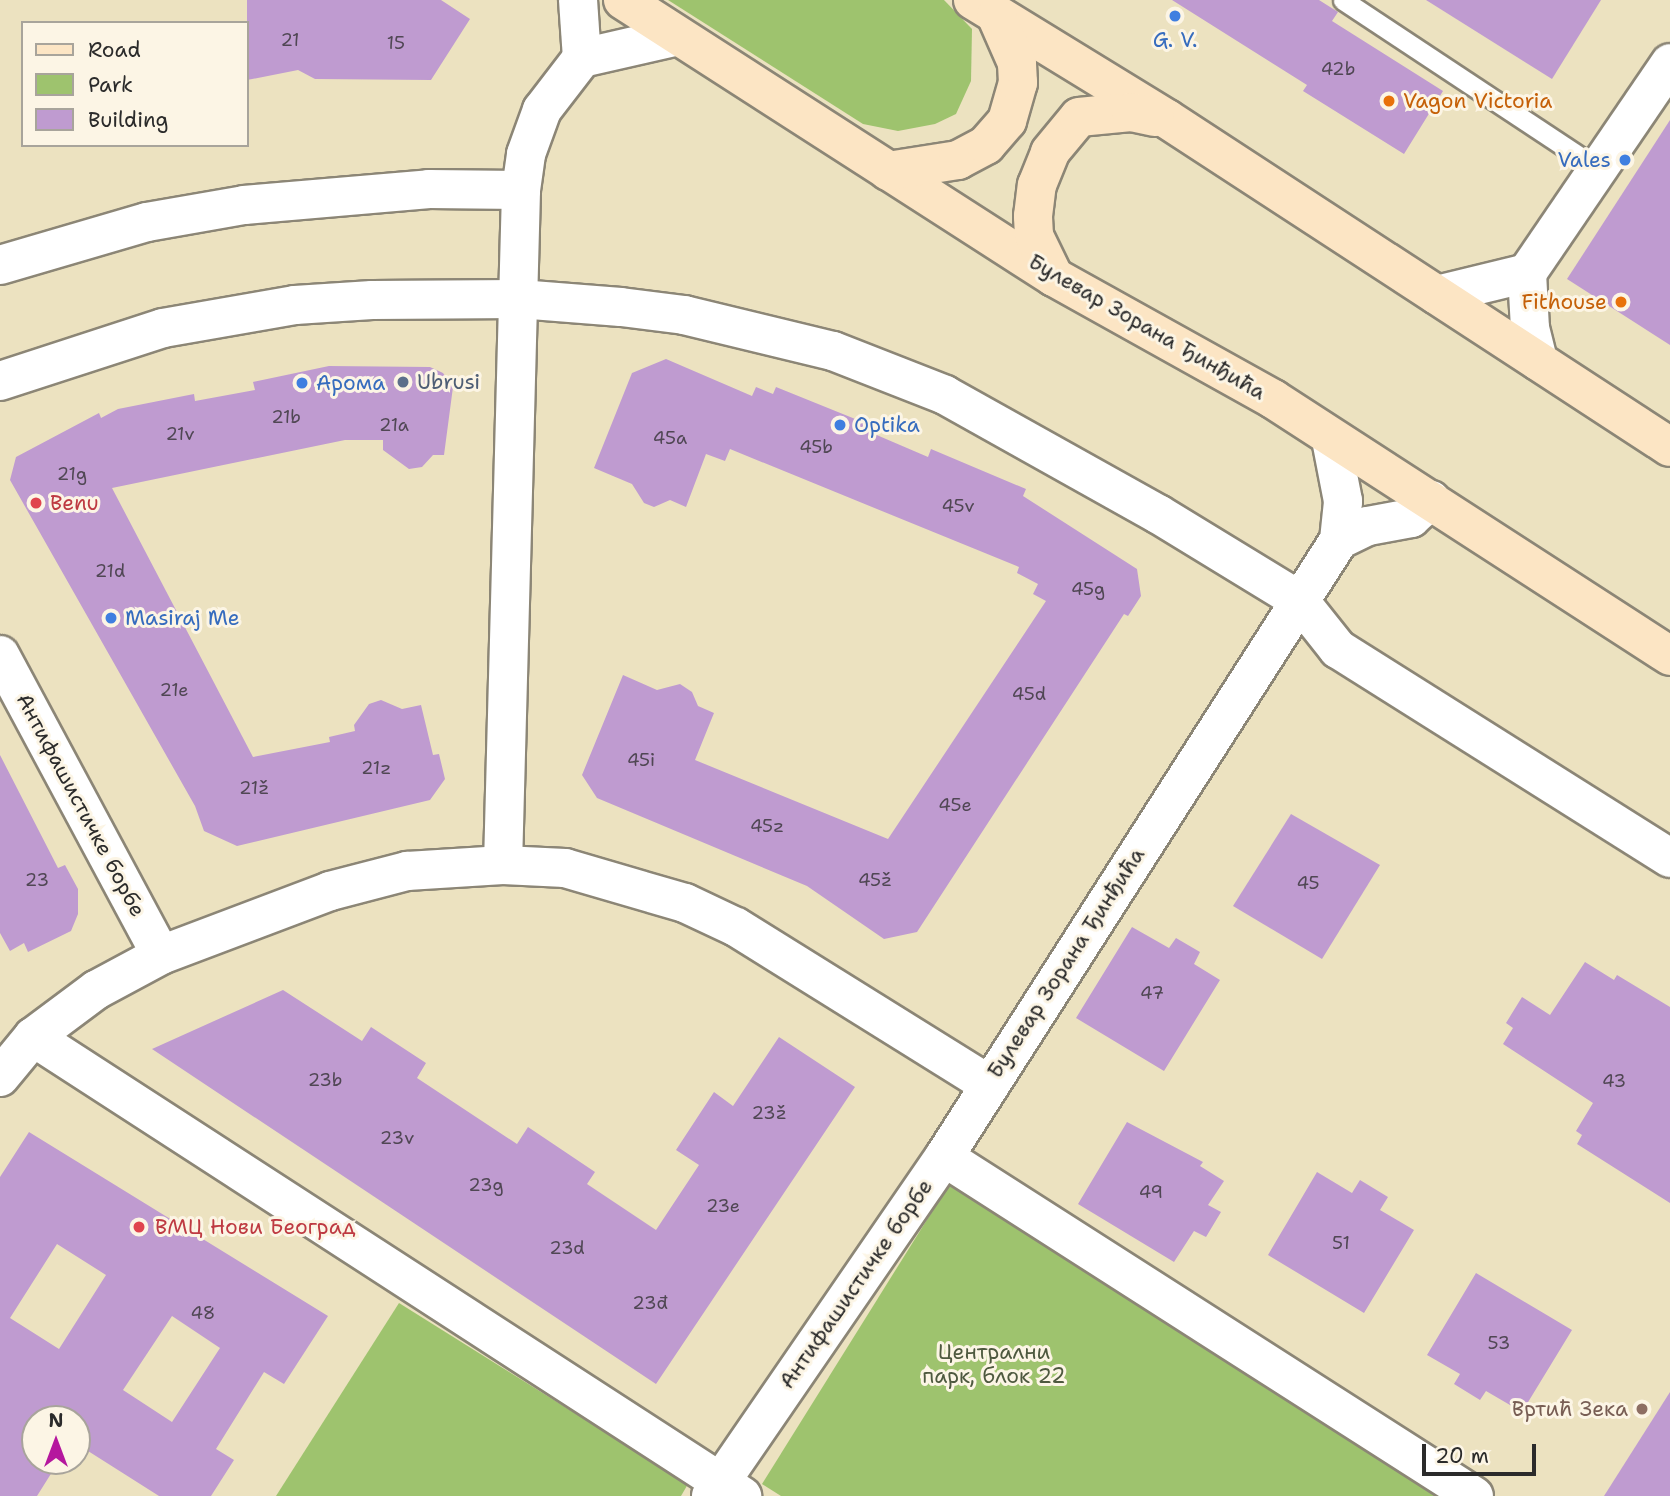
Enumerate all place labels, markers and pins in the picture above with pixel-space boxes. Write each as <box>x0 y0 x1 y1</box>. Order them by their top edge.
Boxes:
marker: G. V. <box>1167 8 1183 24</box>
place label: G. V. <box>1153 27 1197 53</box>
place label: Vagon Victoria <box>1403 88 1552 114</box>
marker: Vagon Victoria <box>1381 93 1397 109</box>
place label: Vales <box>1558 147 1611 173</box>
marker: Vales <box>1617 152 1633 168</box>
place label: Fithouse <box>1522 289 1607 315</box>
marker: Fithouse <box>1613 294 1629 310</box>
place label: Ubrusi <box>417 369 480 395</box>
place label: Арома <box>316 370 385 396</box>
marker: Ubrusi <box>395 374 411 390</box>
marker: Арома <box>294 375 310 391</box>
place label: Optika <box>854 412 920 438</box>
marker: Optika <box>832 417 848 433</box>
place label: Benu <box>50 490 99 516</box>
marker: Benu <box>28 495 44 511</box>
place label: Masiraj Me <box>125 605 240 631</box>
marker: Masiraj Me <box>103 610 119 626</box>
place label: ВМЦ Нови Београд <box>155 1214 355 1240</box>
marker: ВМЦ Нови Београд <box>129 1217 149 1237</box>
place label: Вртић Зека <box>1512 1396 1628 1422</box>
marker: Вртић Зека <box>1634 1401 1650 1417</box>

